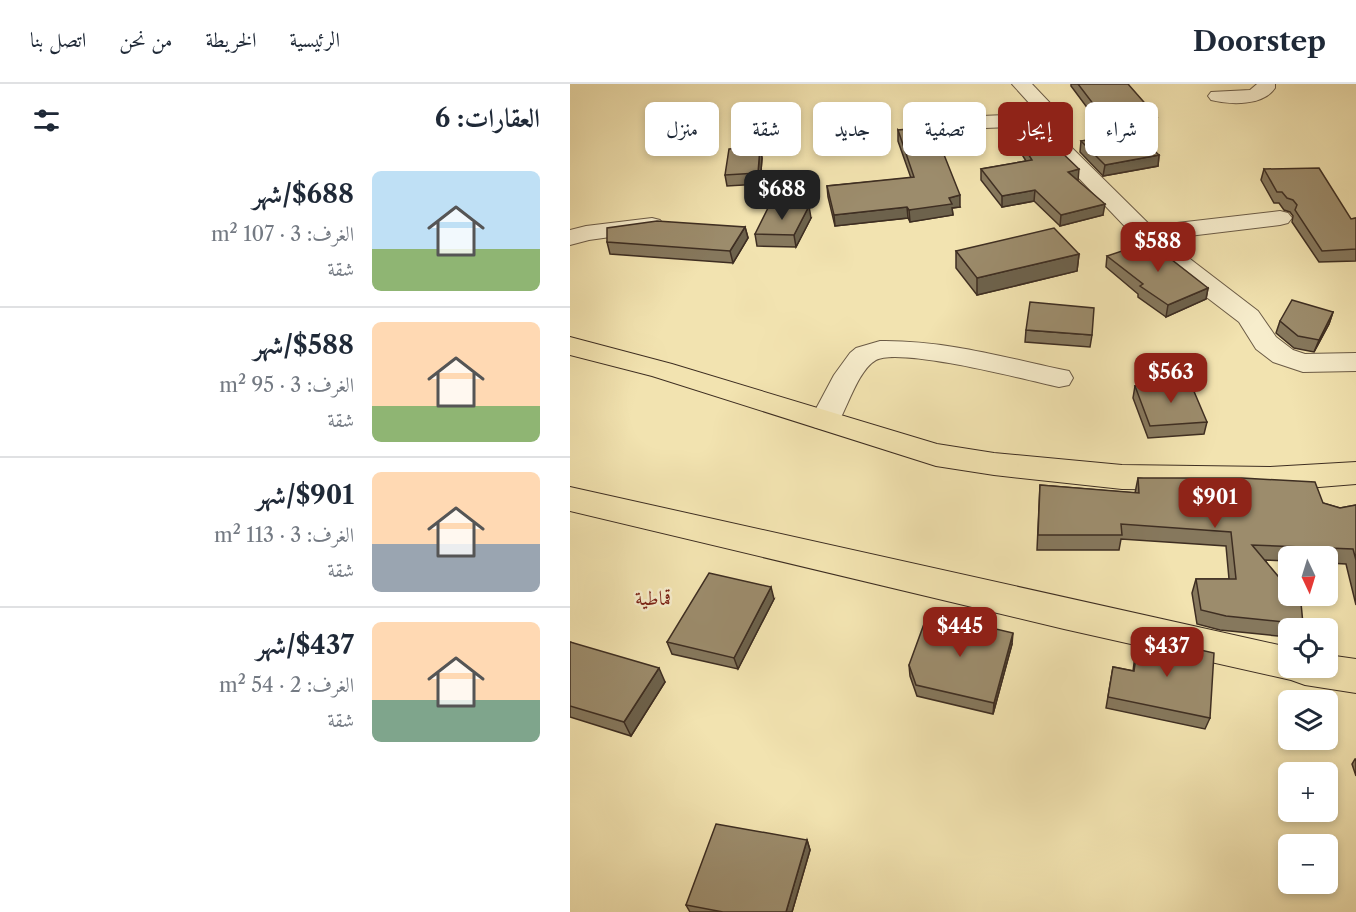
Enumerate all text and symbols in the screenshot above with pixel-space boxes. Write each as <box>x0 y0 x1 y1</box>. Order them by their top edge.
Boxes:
text: Doorstep <box>1193 24 1326 58</box>
text: اتصل بنا <box>30 27 86 52</box>
text: من نحن <box>119 27 172 52</box>
text: الخريطة <box>205 27 257 52</box>
text: الرئيسية <box>290 27 340 52</box>
text: العقارات: 6 <box>435 102 540 134</box>
chip: منزل <box>645 102 719 156</box>
chip: شقة <box>731 102 801 156</box>
chip: جديد <box>813 102 891 156</box>
chip: تصفية <box>903 102 986 156</box>
chip: إيجار <box>998 102 1073 156</box>
chip: شراء <box>1085 102 1158 156</box>
icon: filters <box>30 104 63 137</box>
pin: $688 <box>746 170 818 221</box>
text: $688 <box>758 177 806 201</box>
text: $688/شهر <box>252 178 354 210</box>
icon: home <box>420 195 492 267</box>
text: الغرف: 3 · 107 m² <box>211 222 354 246</box>
pin: $588 <box>1122 222 1194 273</box>
text: $588 <box>1135 229 1181 253</box>
text: شقة <box>328 257 354 281</box>
text: $588/شهر <box>254 329 354 361</box>
icon: home <box>420 346 492 418</box>
pin: $563 <box>1135 353 1207 404</box>
text: $563 <box>1148 360 1194 384</box>
text: الغرف: 3 · 95 m² <box>219 373 354 397</box>
text: شقة <box>328 408 354 432</box>
pin: $901 <box>1179 478 1251 529</box>
text: $901/شهر <box>256 479 354 511</box>
text: $901 <box>1193 485 1237 509</box>
icon: home <box>420 496 492 568</box>
text: الغرف: 3 · 113 m² <box>214 523 354 547</box>
north arrow <box>1278 546 1338 606</box>
map controls <box>1278 546 1338 894</box>
text: شقة <box>328 558 354 582</box>
district label: قماطية <box>635 586 671 610</box>
pin: $445 <box>924 607 996 658</box>
text: $445 <box>937 614 983 638</box>
button: locate <box>1278 618 1338 678</box>
pin: $437 <box>1131 627 1203 678</box>
text: $437/شهر <box>256 629 354 661</box>
text: $437 <box>1145 634 1189 658</box>
icon: home <box>420 646 492 718</box>
text: الغرف: 2 · 54 m² <box>219 673 354 697</box>
button: layers <box>1278 690 1338 750</box>
text: شقة <box>328 708 354 732</box>
button: + <box>1278 762 1338 822</box>
button: − <box>1278 834 1338 894</box>

